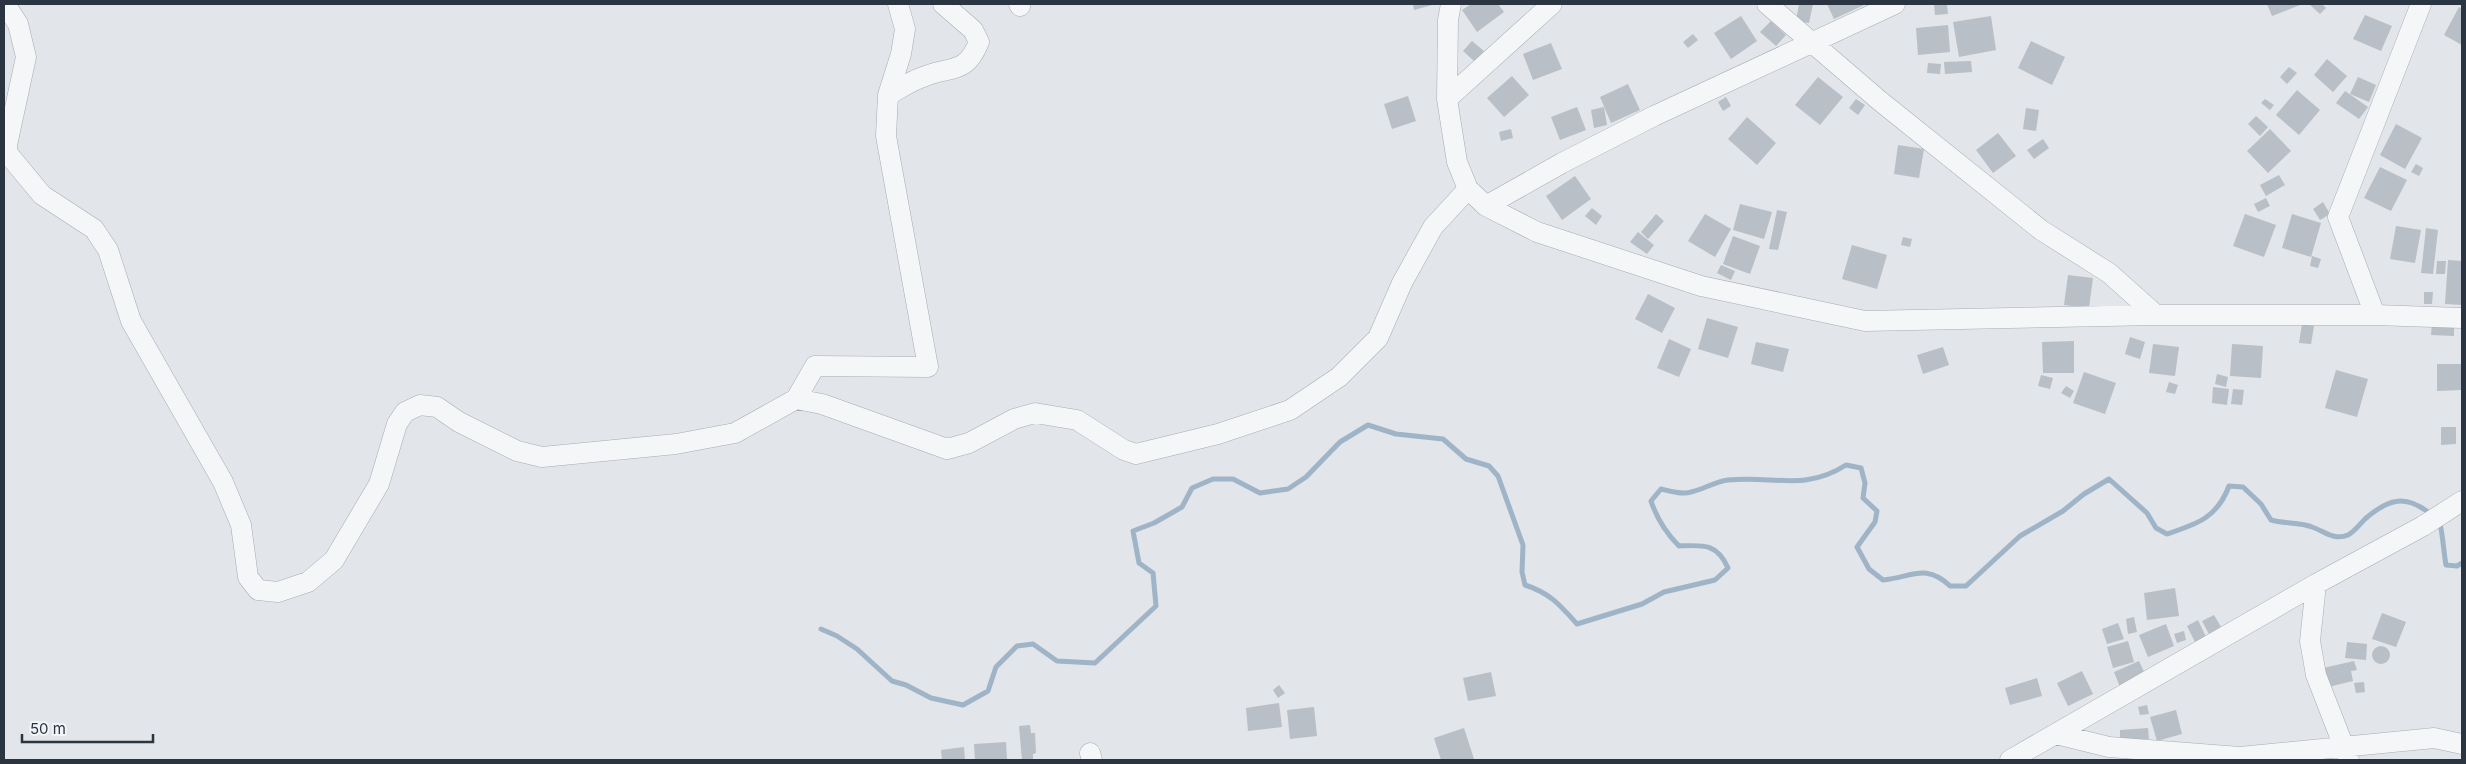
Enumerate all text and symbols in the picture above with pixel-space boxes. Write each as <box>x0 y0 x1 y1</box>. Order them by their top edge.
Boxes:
scale bar <box>22 712 154 744</box>
text: 50 m <box>30 719 66 738</box>

